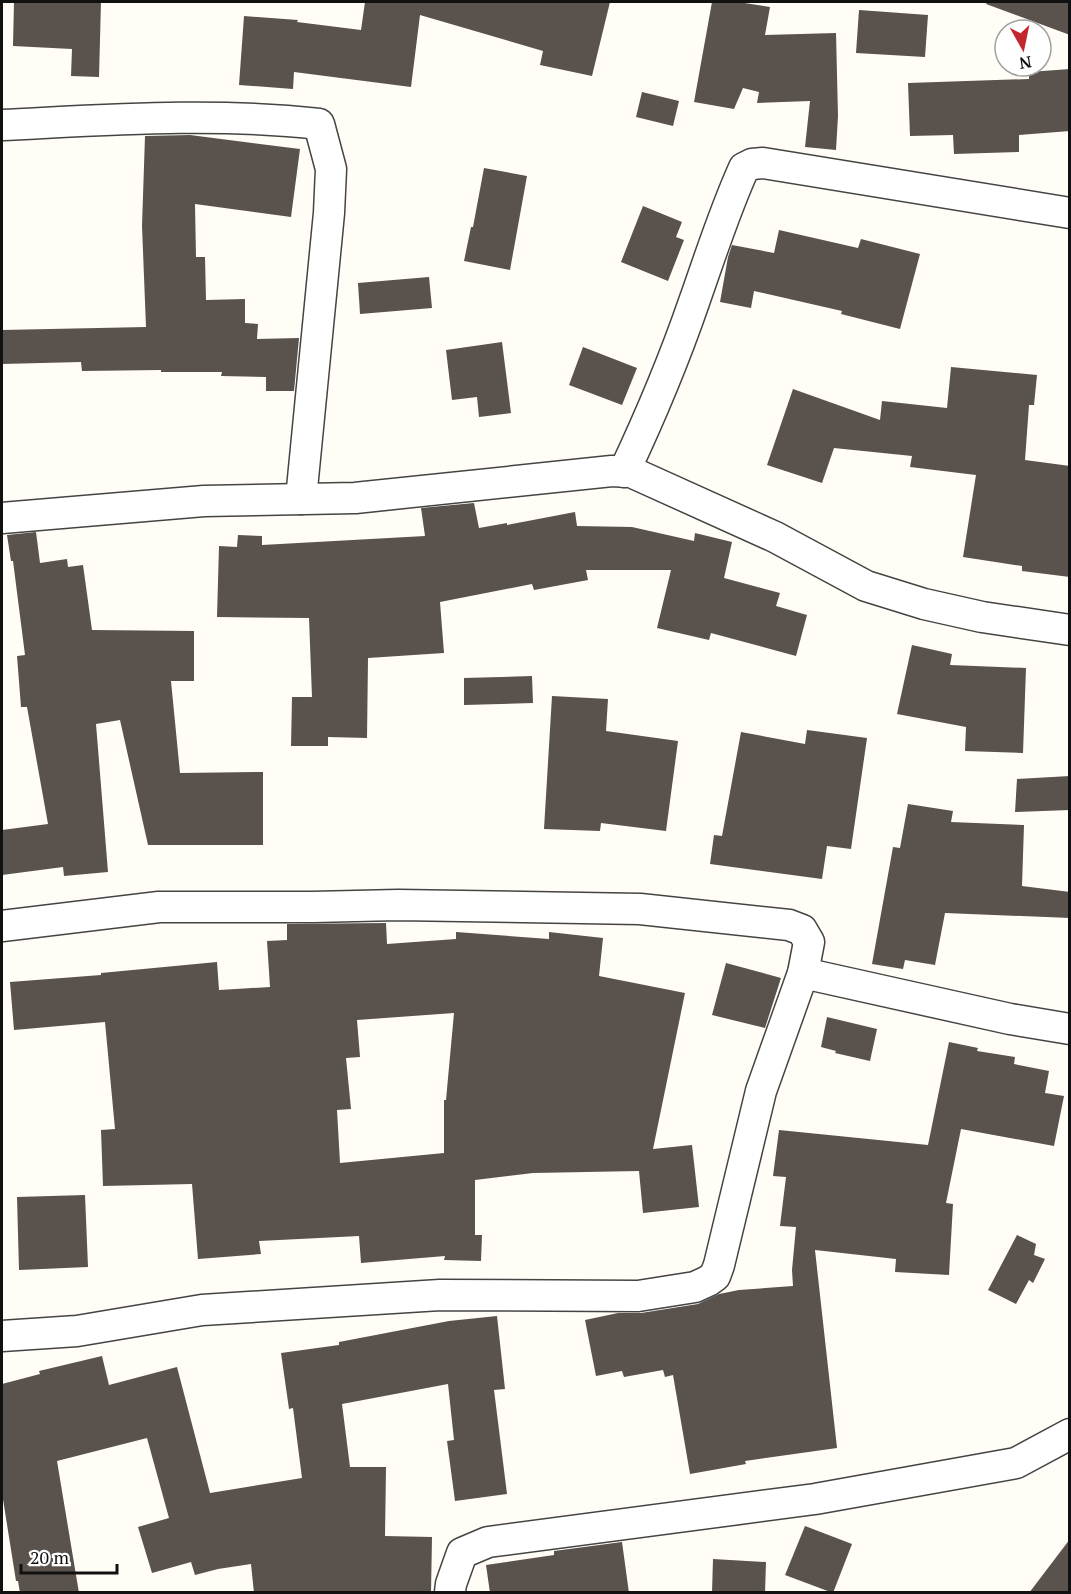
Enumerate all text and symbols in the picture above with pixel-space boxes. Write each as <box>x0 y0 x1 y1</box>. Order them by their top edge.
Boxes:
north arrow <box>993 18 1053 78</box>
text: N <box>1018 51 1033 75</box>
scale bar <box>21 1537 117 1575</box>
text: 20 m <box>30 1545 70 1569</box>

